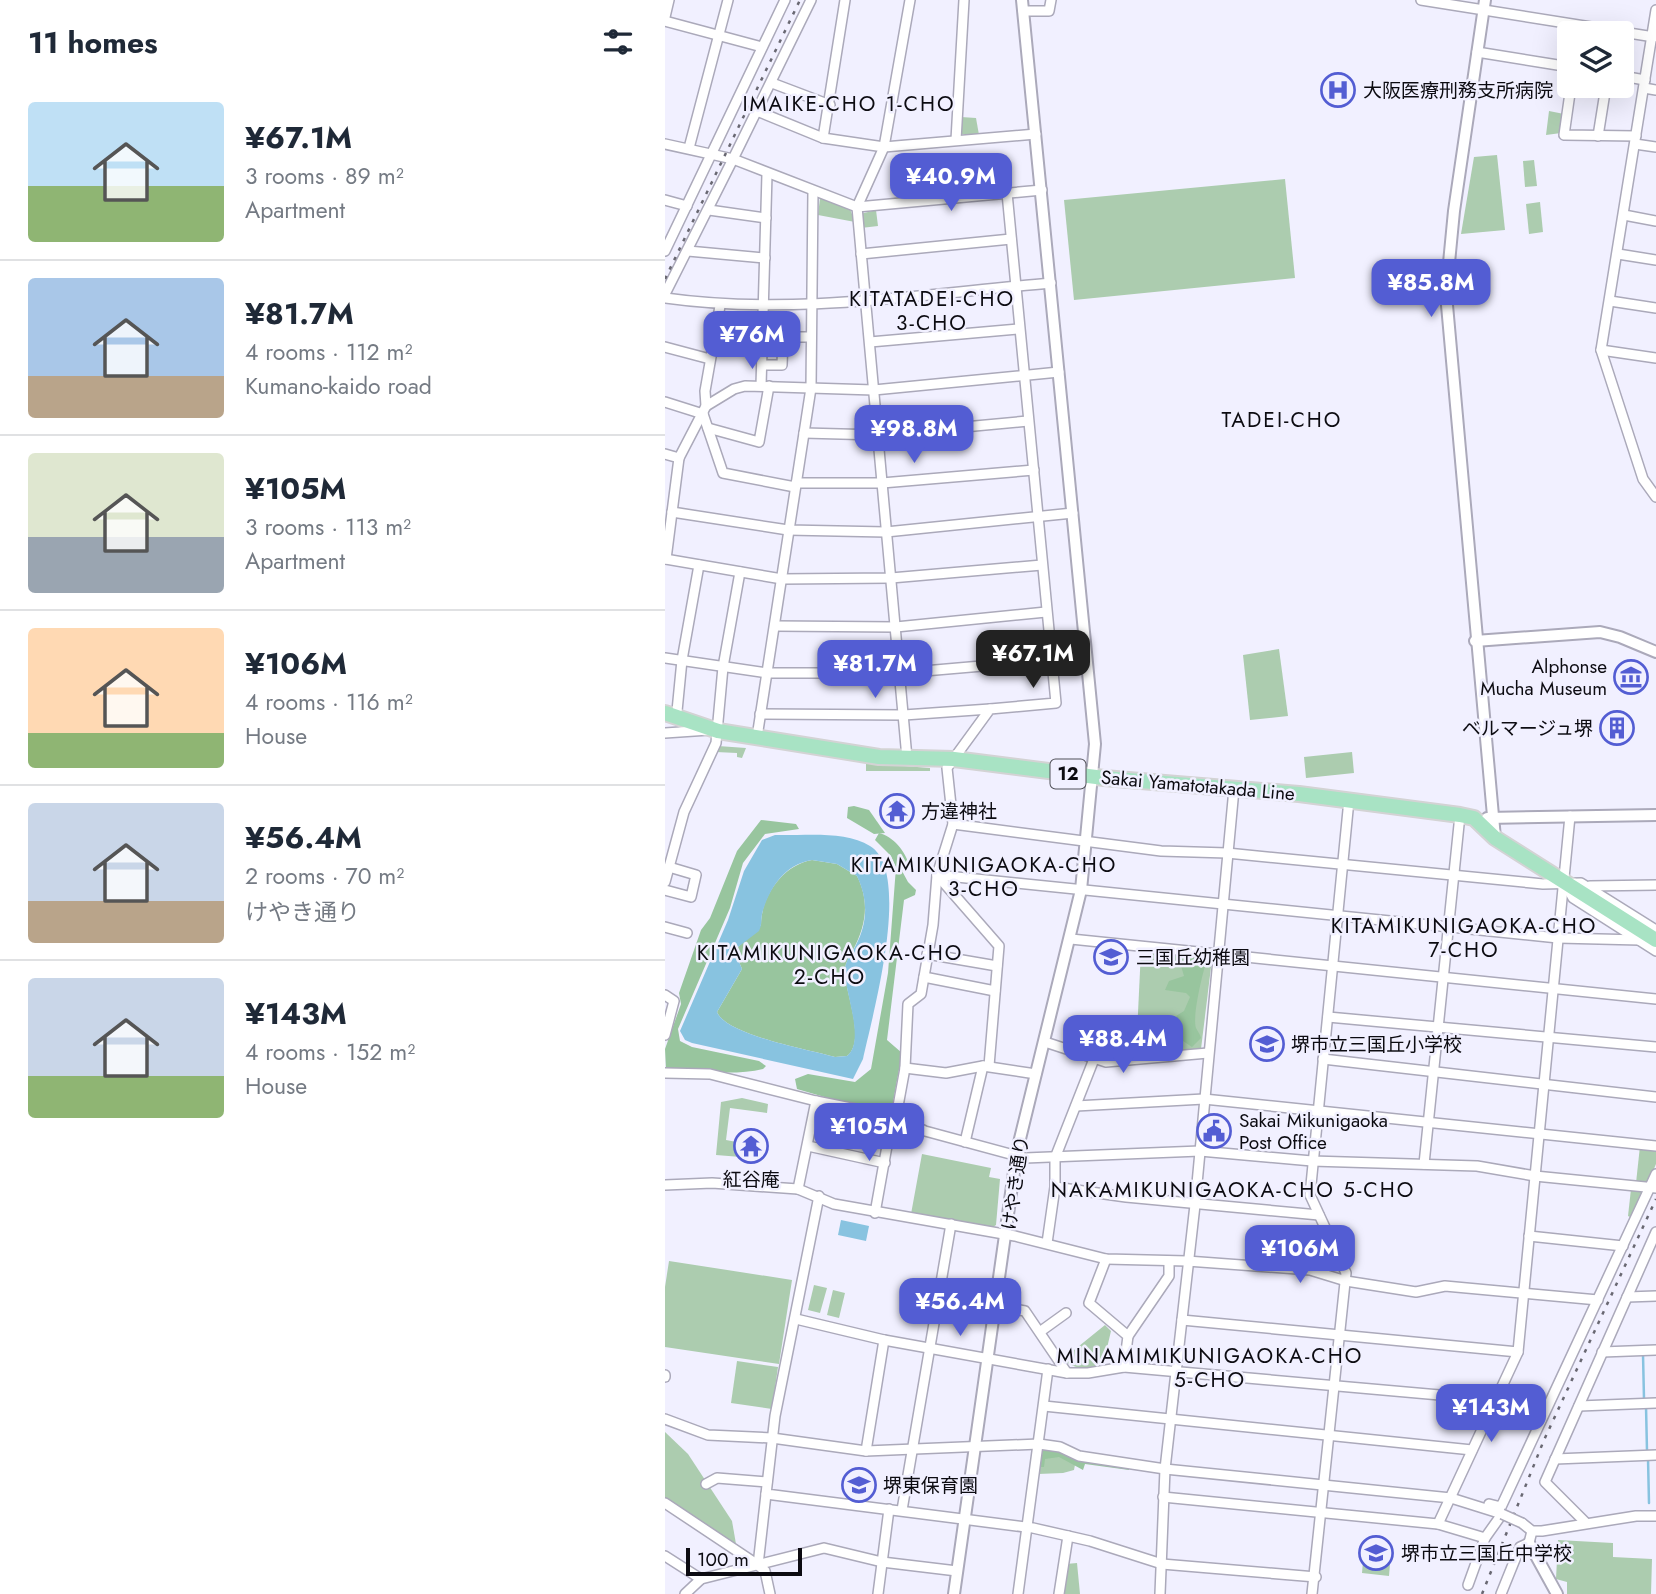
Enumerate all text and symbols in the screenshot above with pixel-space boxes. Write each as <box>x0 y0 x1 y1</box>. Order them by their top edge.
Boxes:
text: 11 homes <box>28 21 158 64</box>
map controls <box>1557 21 1634 98</box>
button: layers <box>1557 21 1634 98</box>
icon: filters <box>599 23 637 61</box>
hospital icon: 大阪医療刑務支所病院 <box>1319 71 1357 109</box>
place label: 大阪医療刑務支所病院 <box>1363 77 1553 104</box>
district label: IMAIKE-CHO 1-CHO <box>742 89 956 119</box>
text: ¥67.1M <box>245 116 352 159</box>
icon: home <box>84 130 168 214</box>
pin: ¥40.9M <box>894 154 1008 213</box>
text: 3 rooms · 89 m² <box>245 159 404 193</box>
text: ¥40.9M <box>906 159 996 193</box>
text: Apartment <box>245 193 345 227</box>
pin: ¥85.8M <box>1374 260 1488 319</box>
text: ¥85.8M <box>1388 265 1474 299</box>
district label: KITATADEI-CHO 3-CHO <box>849 284 1015 338</box>
text: ¥81.7M <box>245 292 354 335</box>
icon: home <box>84 306 168 390</box>
pin: ¥76M <box>711 312 793 371</box>
text: ¥76M <box>719 317 785 351</box>
text: 4 rooms · 112 m² <box>245 335 412 369</box>
text: Kumano-kaido road <box>245 369 432 403</box>
district label: TADEI-CHO <box>1222 405 1342 435</box>
pin: ¥98.8M <box>857 406 971 465</box>
text: ¥98.8M <box>870 411 958 445</box>
text: ¥105M <box>245 467 346 510</box>
icon: home <box>84 481 168 565</box>
text: 3 rooms · 113 m² <box>245 510 411 544</box>
text: Apartment <box>245 544 345 578</box>
pin: ¥67.1M <box>976 630 1090 690</box>
text: ¥67.1M <box>992 636 1074 670</box>
pin: ¥81.7M <box>818 640 932 700</box>
text: ¥106M <box>245 642 347 685</box>
text: ¥81.7M <box>833 646 917 680</box>
place label: Alphonse Mucha Museum <box>1480 653 1607 702</box>
icon: home <box>84 656 168 740</box>
museum icon: Alphonse Mucha Museum <box>1612 658 1650 696</box>
text: 4 rooms · 116 m² <box>245 685 413 719</box>
building icon: ベルマージュ堺 <box>1598 709 1636 747</box>
place label: ベルマージュ堺 <box>1462 715 1593 742</box>
text: House <box>245 719 307 753</box>
road number: 12 <box>1051 760 1085 788</box>
street label: Sakai Yamatotakada Line <box>1100 764 1296 807</box>
temple icon: 方違神社 <box>878 792 916 830</box>
place label: 方違神社 <box>921 798 997 825</box>
text: ¥56.4M <box>245 816 362 859</box>
icon: home <box>84 831 168 915</box>
district label: KITAMIKUNIGAOKA-CHO 3-CHO <box>851 850 1117 904</box>
text: 2 rooms · 70 m² <box>245 859 404 893</box>
text: けやき通り <box>245 895 360 929</box>
district label: KITAMIKUNIGAOKA-CHO 7-CHO <box>1331 911 1597 965</box>
district label: KITAMIKUNIGAOKA-CHO 2-CHO <box>697 938 963 992</box>
school or university icon: 三国丘幼稚園 <box>1092 938 1130 976</box>
place label: 三国丘幼稚園 <box>1136 944 1250 971</box>
text: ¥143M <box>245 992 347 1035</box>
icon: home <box>84 1006 168 1090</box>
pin: ¥88.4M <box>1066 1016 1180 1075</box>
text: ¥88.4M <box>1079 1021 1167 1055</box>
school or university icon: 堺市立三国丘小学校 <box>1248 1025 1286 1063</box>
place label: 堺市立三国丘小学校 <box>1291 1031 1462 1058</box>
text: 4 rooms · 152 m² <box>245 1035 415 1069</box>
text: House <box>245 1069 307 1103</box>
pin: ¥105M <box>820 1104 918 1163</box>
place label: Sakai Mikunigaoka Post Office <box>1239 1107 1388 1156</box>
text: ¥105M <box>830 1109 908 1143</box>
public building icon: Sakai Mikunigaoka Post Office <box>1195 1112 1233 1150</box>
temple icon: 紅谷庵 <box>732 1127 770 1165</box>
street label: けやき通り <box>996 1134 1035 1232</box>
place label: 紅谷庵 <box>722 1166 780 1193</box>
district label: NAKAMIKUNIGAOKA-CHO 5-CHO <box>1051 1175 1415 1205</box>
pin: ¥106M <box>1251 1226 1349 1285</box>
text: ¥106M <box>1261 1231 1339 1265</box>
pin: ¥56.4M <box>903 1278 1017 1338</box>
text: ¥56.4M <box>915 1284 1005 1318</box>
district label: MINAMIMIKUNIGAOKA-CHO 5-CHO <box>1057 1341 1363 1395</box>
pin: ¥143M <box>1442 1384 1540 1444</box>
text: ¥143M <box>1452 1390 1530 1424</box>
school or university icon: 堺東保育園 <box>840 1466 878 1504</box>
place label: 堺東保育園 <box>883 1472 978 1499</box>
school or university icon: 堺市立三国丘中学校 <box>1357 1534 1395 1572</box>
place label: 堺市立三国丘中学校 <box>1401 1540 1572 1567</box>
scale bar <box>686 1545 801 1577</box>
text: 100 m <box>697 1546 749 1573</box>

